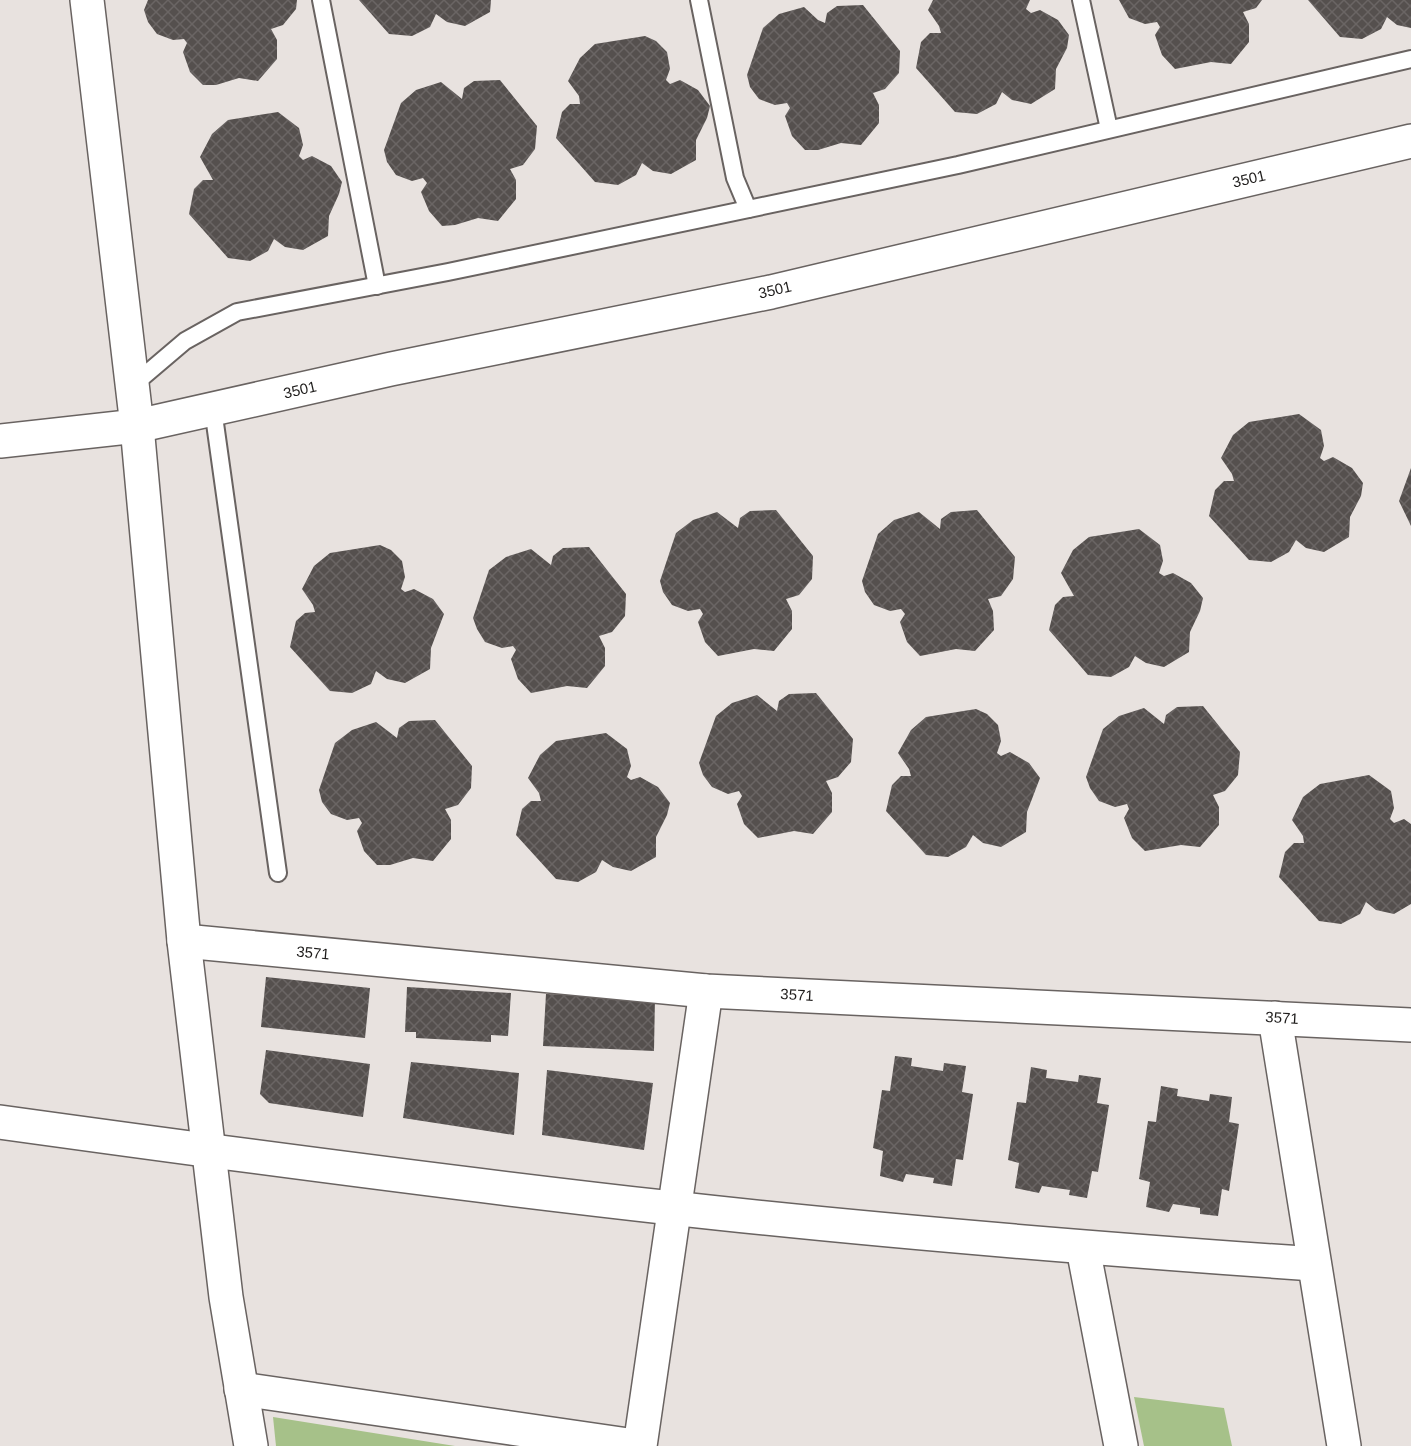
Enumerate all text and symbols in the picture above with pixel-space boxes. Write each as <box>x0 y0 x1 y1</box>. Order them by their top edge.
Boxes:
street label: 3501 <box>1231 166 1267 191</box>
street label: 3501 <box>757 277 793 302</box>
street label: 3501 <box>282 377 318 402</box>
street label: 3571 <box>296 943 330 962</box>
street label: 3571 <box>780 985 814 1004</box>
street label: 3571 <box>1265 1008 1299 1027</box>

